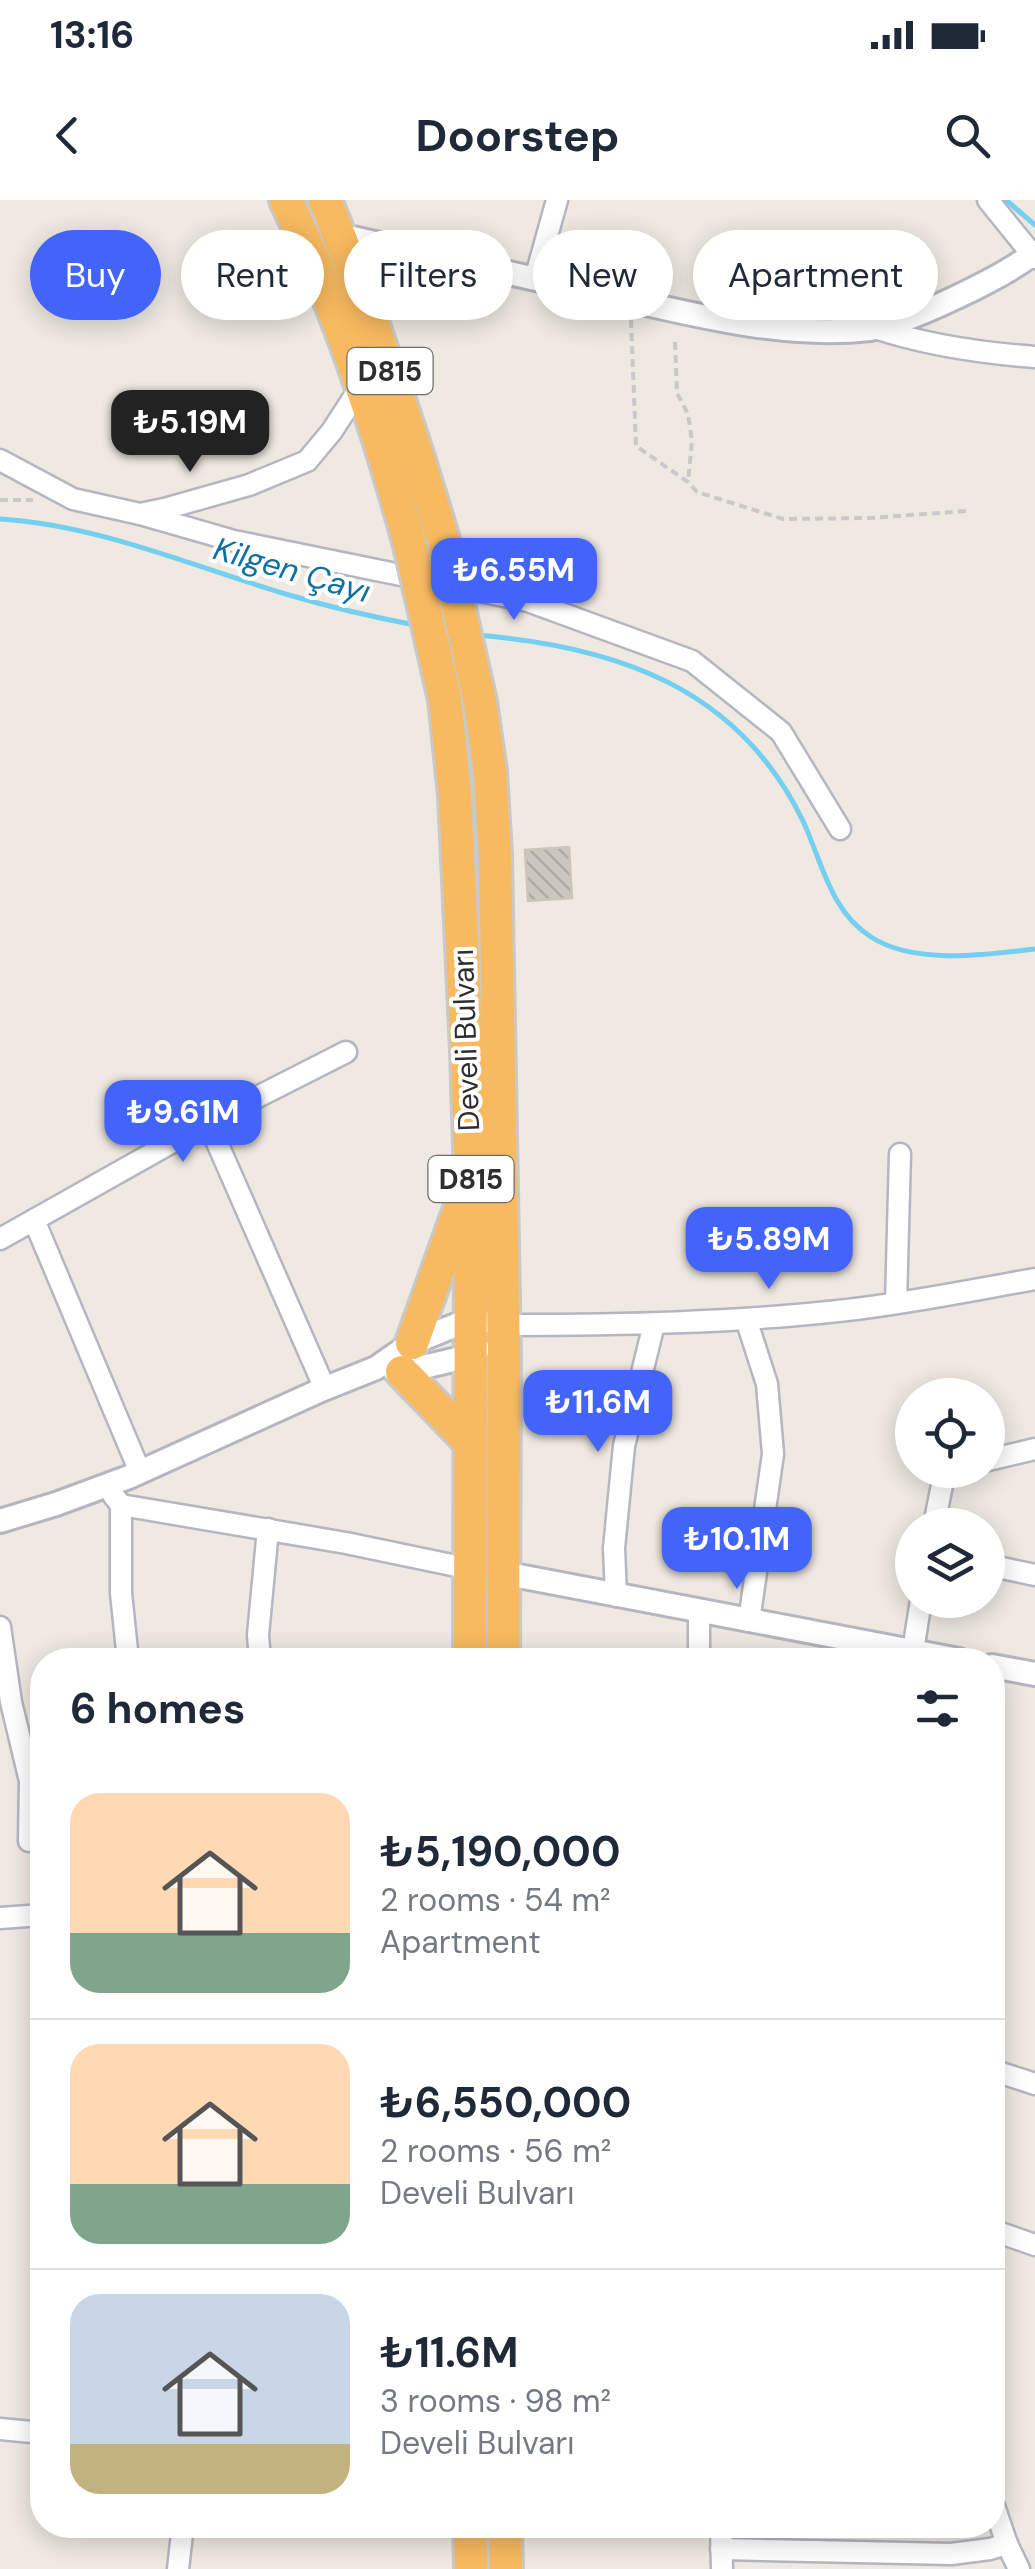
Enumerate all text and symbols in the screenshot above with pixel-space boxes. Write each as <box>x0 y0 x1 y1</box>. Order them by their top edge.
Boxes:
text: 13:16 <box>50 10 134 60</box>
text: Doorstep <box>416 106 619 165</box>
icon: back <box>40 108 95 163</box>
icon: search <box>940 108 995 163</box>
chip: Buy <box>30 230 161 320</box>
chip: Rent <box>181 230 324 320</box>
chip: Filters <box>344 230 513 320</box>
chip: New <box>533 230 673 320</box>
chip: Apartment <box>693 230 938 320</box>
road number: D815 <box>348 348 432 394</box>
pin: ₺5.19M <box>109 390 271 475</box>
text: ₺5.19M <box>133 401 247 443</box>
water label: Kilgen Çayı <box>209 528 375 612</box>
pin: ₺6.55M <box>433 538 595 623</box>
text: ₺6.55M <box>453 549 575 591</box>
street label: Develi Bulvarı <box>443 948 488 1132</box>
pin: ₺9.61M <box>102 1080 264 1165</box>
text: ₺9.61M <box>126 1091 240 1133</box>
road number: D815 <box>428 1156 514 1202</box>
pin: ₺5.89M <box>688 1207 850 1292</box>
text: ₺5.89M <box>708 1218 830 1260</box>
pin: ₺11.6M <box>517 1370 679 1455</box>
map controls <box>895 1378 1005 1618</box>
button: locate <box>895 1378 1005 1488</box>
text: ₺11.6M <box>545 1381 651 1423</box>
pin: ₺10.1M <box>656 1507 818 1592</box>
button: layers <box>895 1508 1005 1618</box>
text: ₺10.1M <box>684 1518 790 1560</box>
text: 6 homes <box>70 1681 245 1736</box>
icon: filters <box>910 1681 965 1736</box>
text: ₺5,190,000 <box>380 1824 620 1879</box>
icon: home <box>150 1833 270 1953</box>
text: 2 rooms · 54 m² <box>380 1879 611 1921</box>
text: Apartment <box>380 1921 541 1963</box>
text: ₺6,550,000 <box>380 2075 631 2130</box>
icon: home <box>150 2084 270 2204</box>
text: 2 rooms · 56 m² <box>380 2130 611 2172</box>
text: Develi Bulvarı <box>380 2172 574 2214</box>
text: ₺11.6M <box>380 2325 518 2380</box>
icon: home <box>150 2334 270 2454</box>
text: 3 rooms · 98 m² <box>380 2380 611 2422</box>
text: Develi Bulvarı <box>380 2422 574 2464</box>

